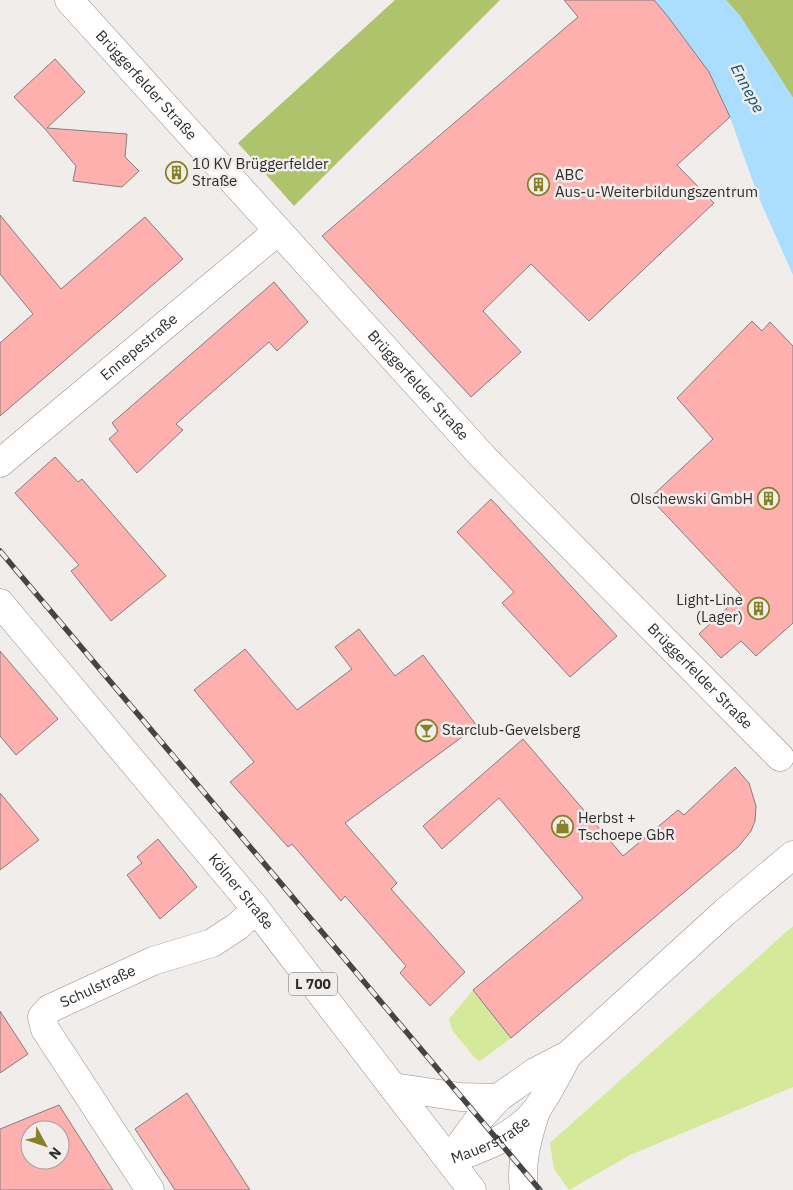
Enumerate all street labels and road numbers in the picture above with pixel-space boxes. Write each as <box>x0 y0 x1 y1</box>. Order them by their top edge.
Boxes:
street label: Brüggerfelder Straße <box>92 26 201 144</box>
street label: Ennepestraße <box>96 309 181 384</box>
street label: Brüggerfelder Straße <box>364 326 473 444</box>
street label: Brüggerfelder Straße <box>644 619 757 733</box>
street label: Kölner Straße <box>205 849 278 933</box>
street label: Schulstraße <box>57 960 138 1012</box>
road number: L 700 <box>289 972 337 996</box>
street label: Mauerstraße <box>448 1112 534 1168</box>

